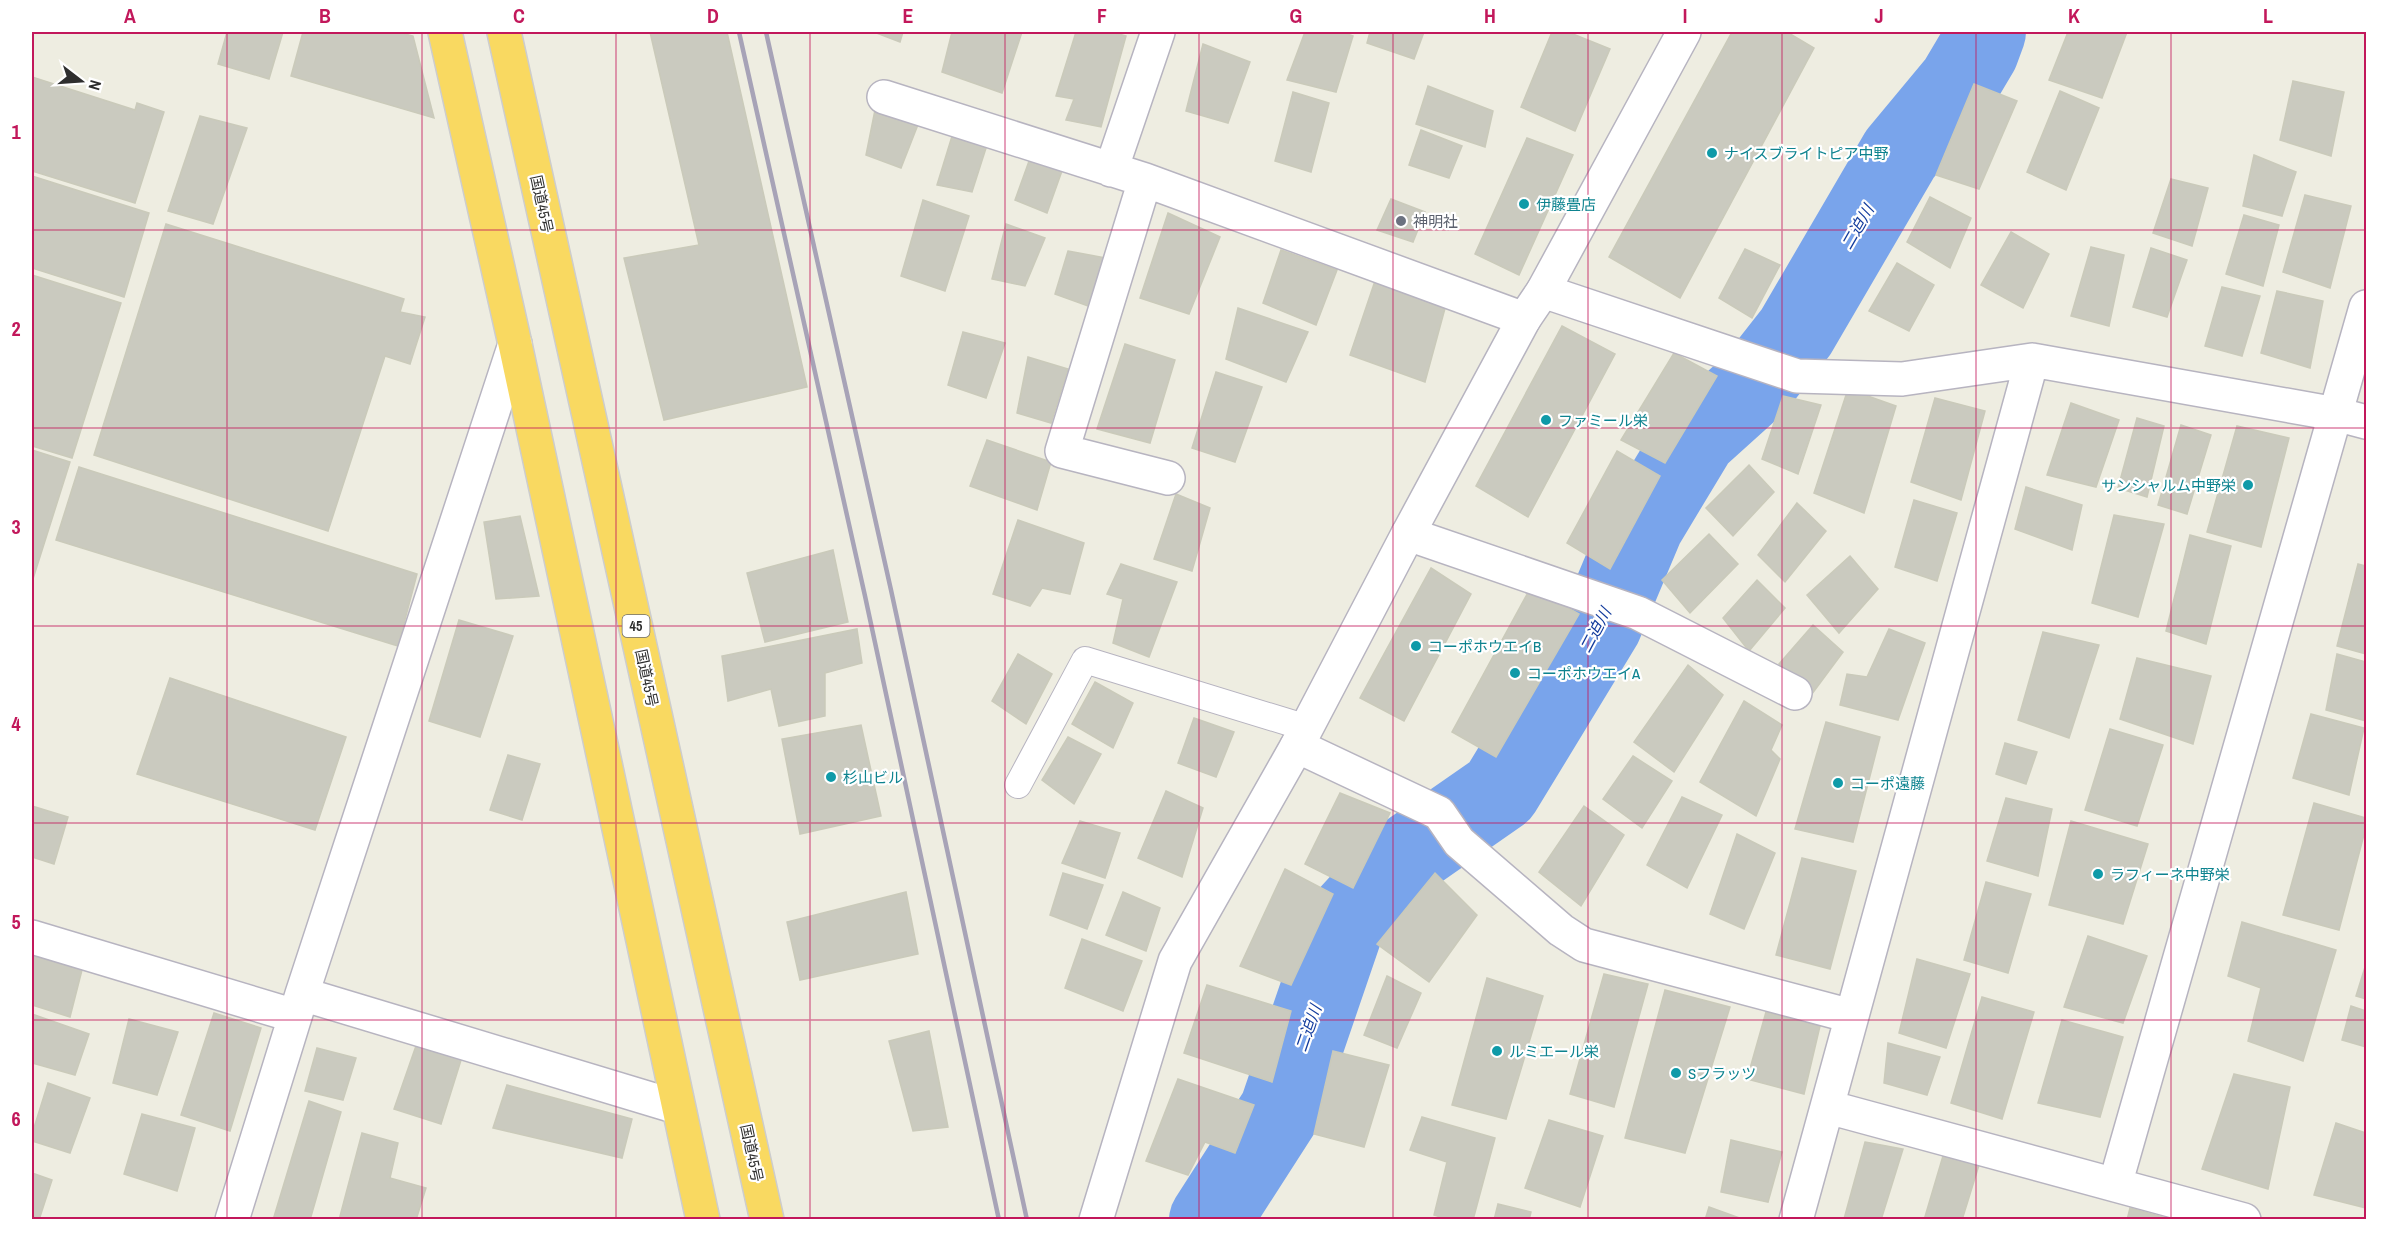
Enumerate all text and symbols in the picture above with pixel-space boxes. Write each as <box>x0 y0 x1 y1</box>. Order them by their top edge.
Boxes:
text: A <box>124 2 136 29</box>
text: B <box>319 2 331 29</box>
text: C <box>513 2 525 29</box>
text: D <box>707 2 719 29</box>
text: E <box>903 2 914 29</box>
text: F <box>1097 2 1107 29</box>
text: G <box>1290 2 1302 29</box>
text: H <box>1484 2 1496 29</box>
text: I <box>1683 2 1687 29</box>
text: J <box>1874 2 1884 29</box>
text: K <box>2068 2 2080 29</box>
text: L <box>2263 2 2273 29</box>
north arrow <box>51 51 111 111</box>
text: N <box>83 78 107 93</box>
text: 1 <box>11 118 21 145</box>
place label: ナイスブライトピア中野 <box>1724 143 1889 164</box>
marker: ナイスブライトピア中野 <box>1705 146 1719 160</box>
street label: 国道45号 <box>526 173 558 235</box>
place label: 伊藤畳店 <box>1536 194 1596 215</box>
marker: 伊藤畳店 <box>1517 197 1531 211</box>
water label: 二迫川 <box>1835 199 1880 253</box>
place label: 神明社 <box>1413 211 1458 232</box>
marker: 神明社 <box>1394 214 1408 228</box>
text: 2 <box>11 315 21 342</box>
place label: ファミール栄 <box>1558 410 1648 431</box>
marker: ファミール栄 <box>1539 413 1553 427</box>
place label: サンシャルム中野栄 <box>2101 475 2236 496</box>
marker: サンシャルム中野栄 <box>2241 478 2255 492</box>
text: 3 <box>11 513 21 540</box>
water label: 二迫川 <box>1574 602 1617 656</box>
road number: 45 <box>622 615 650 637</box>
place label: コーポホウエイB <box>1428 636 1541 657</box>
marker: コーポホウエイB <box>1409 639 1423 653</box>
street label: 国道45号 <box>631 647 663 709</box>
place label: コーポホウエイA <box>1527 663 1641 684</box>
marker: コーポホウエイA <box>1508 666 1522 680</box>
text: 4 <box>11 710 21 737</box>
place label: 杉山ビル <box>843 767 903 788</box>
marker: 杉山ビル <box>824 770 838 784</box>
place label: コーポ遠藤 <box>1850 773 1925 794</box>
marker: コーポ遠藤 <box>1831 776 1845 790</box>
place label: ラフィーネ中野栄 <box>2110 864 2230 885</box>
marker: ラフィーネ中野栄 <box>2091 867 2105 881</box>
text: 5 <box>11 908 21 935</box>
water label: 二迫川 <box>1290 1000 1327 1054</box>
place label: ルミエール栄 <box>1509 1041 1599 1062</box>
marker: ルミエール栄 <box>1490 1044 1504 1058</box>
place label: Sフラッツ <box>1688 1063 1756 1084</box>
marker: Sフラッツ <box>1669 1066 1683 1080</box>
text: 6 <box>11 1105 21 1132</box>
street label: 国道45号 <box>736 1122 768 1184</box>

